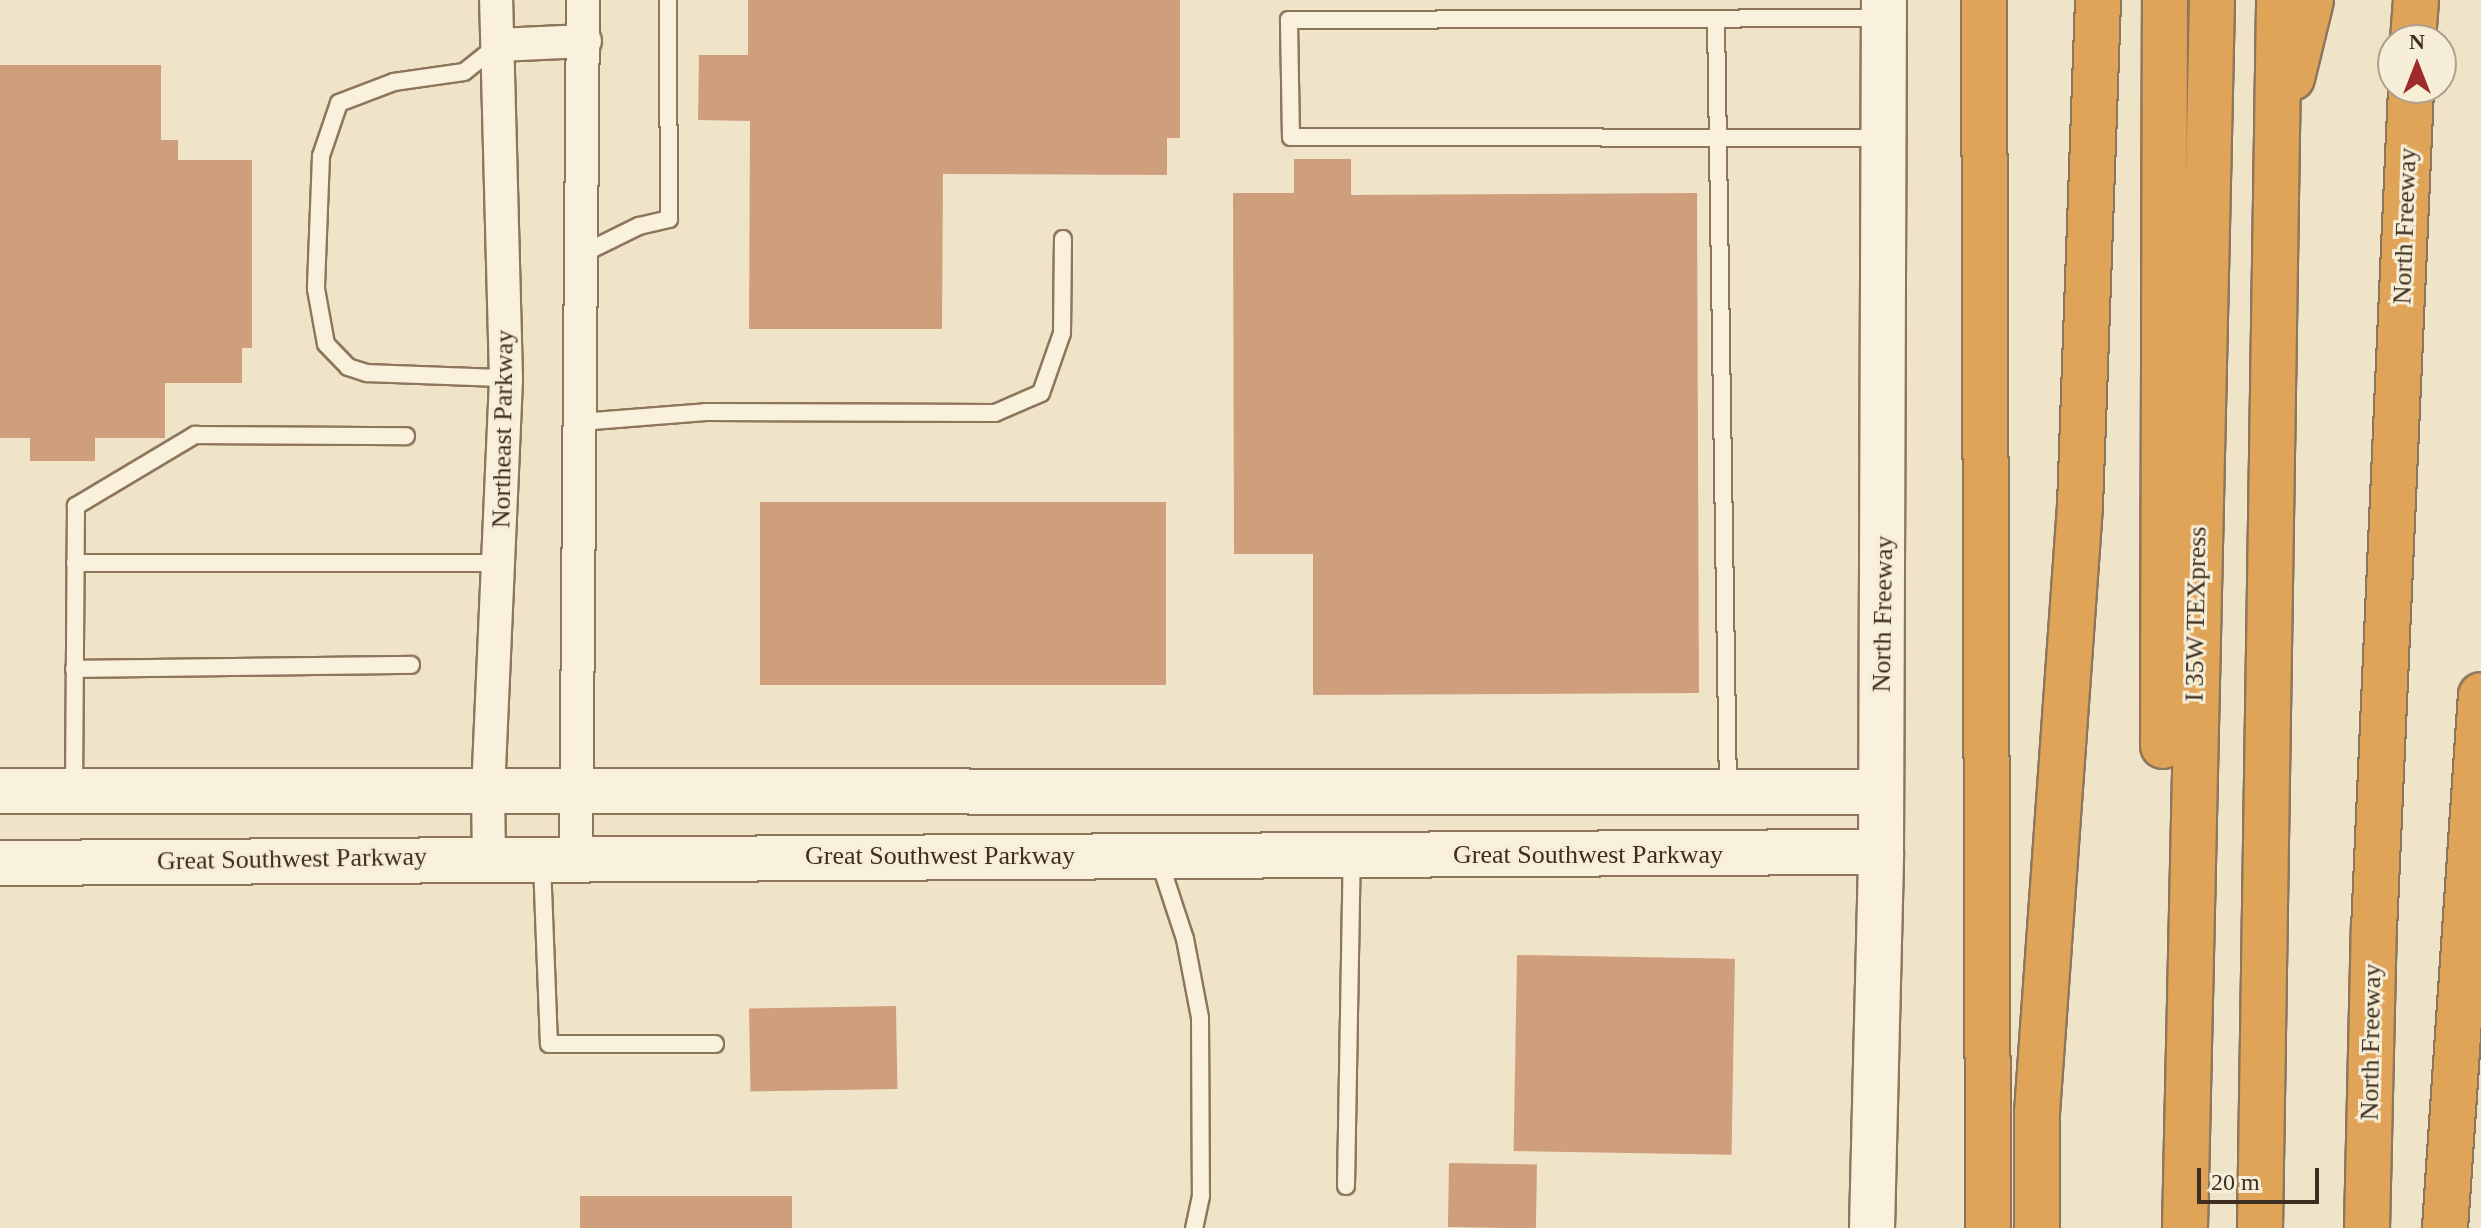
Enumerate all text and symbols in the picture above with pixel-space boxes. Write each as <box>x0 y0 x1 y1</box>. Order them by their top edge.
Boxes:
north arrow <box>2377 24 2457 104</box>
text: N <box>2409 29 2425 54</box>
street label: North Freeway <box>2387 147 2423 305</box>
street label: Northeast Parkway <box>486 329 520 529</box>
street label: I 35W TEXpress <box>2179 526 2213 702</box>
street label: North Freeway <box>1866 535 1900 693</box>
street label: Great Southwest Parkway <box>1453 839 1723 871</box>
street label: Great Southwest Parkway <box>805 840 1075 872</box>
street label: Great Southwest Parkway <box>157 841 427 877</box>
street label: North Freeway <box>2354 963 2388 1121</box>
scale bar <box>2201 1152 2323 1202</box>
text: 20 m <box>2211 1169 2260 1195</box>

